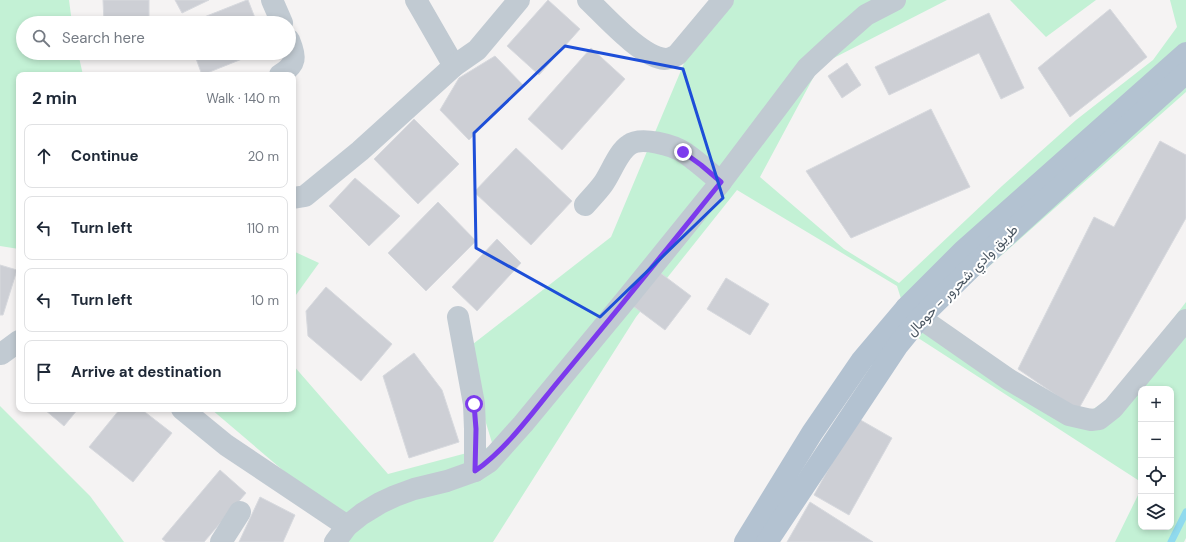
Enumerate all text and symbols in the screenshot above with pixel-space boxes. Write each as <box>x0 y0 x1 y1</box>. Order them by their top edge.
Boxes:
search box <box>16 16 296 60</box>
icon: search <box>30 27 52 49</box>
text: Search here <box>62 28 145 48</box>
text: 2 min <box>32 87 77 109</box>
text: Walk · 140 m <box>206 90 280 107</box>
route end <box>674 143 692 161</box>
icon: ahead <box>33 145 55 167</box>
text: Continue <box>71 146 139 166</box>
text: 20 m <box>248 148 279 165</box>
icon: left <box>33 217 55 239</box>
text: Turn left <box>71 218 132 238</box>
text: 110 m <box>247 220 279 237</box>
street label: طريق وادي شحرور - حومال <box>902 220 1024 342</box>
icon: left <box>33 289 55 311</box>
text: Turn left <box>71 290 132 310</box>
text: 10 m <box>251 292 279 309</box>
icon: arrive <box>33 361 55 383</box>
text: Arrive at destination <box>71 362 222 382</box>
map controls <box>1138 386 1174 530</box>
button: + <box>1138 386 1174 422</box>
route start <box>465 395 483 413</box>
button: − <box>1138 422 1174 458</box>
button: locate <box>1138 458 1174 494</box>
button: layers <box>1138 494 1174 530</box>

